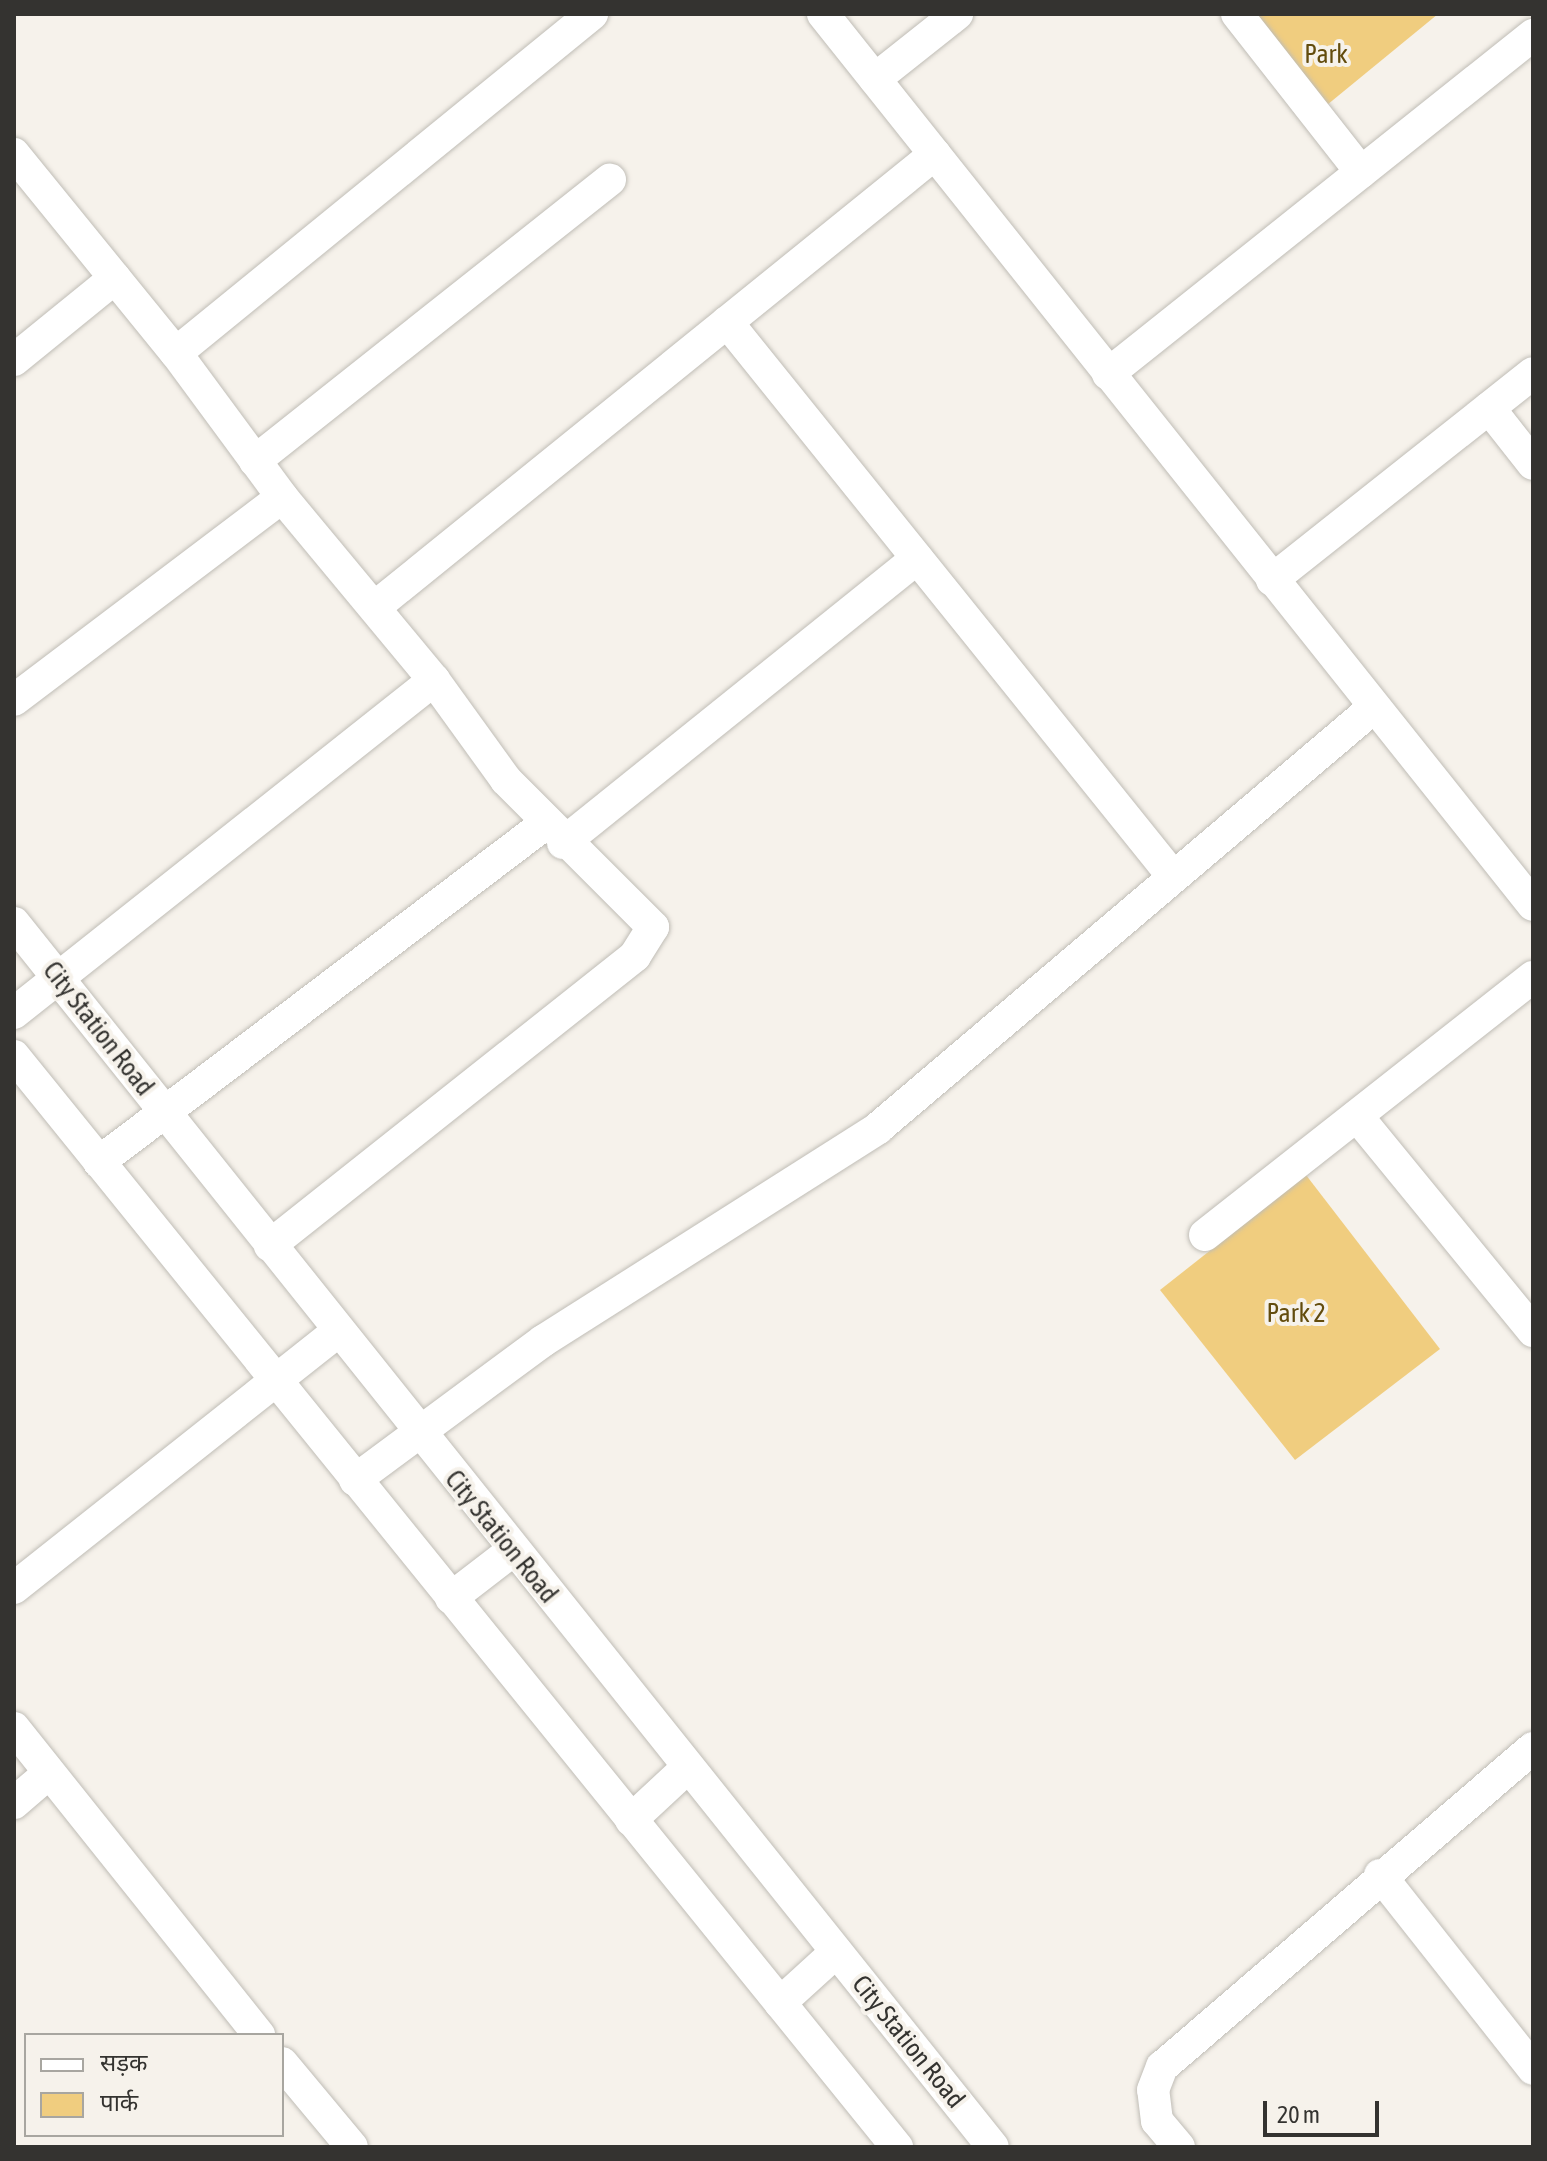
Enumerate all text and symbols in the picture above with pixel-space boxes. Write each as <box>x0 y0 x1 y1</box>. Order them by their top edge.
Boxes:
park label: Park <box>1304 39 1348 71</box>
street label: City Station Road <box>36 956 160 1102</box>
park label: Park 2 <box>1266 1298 1326 1330</box>
street label: City Station Road <box>438 1464 564 1610</box>
street label: City Station Road <box>845 1969 971 2115</box>
legend <box>24 2033 284 2137</box>
text: सड़क <box>100 2049 148 2076</box>
scale bar <box>1267 2085 1383 2135</box>
text: पार्क <box>100 2089 138 2116</box>
text: 20 m <box>1277 2101 1320 2128</box>

